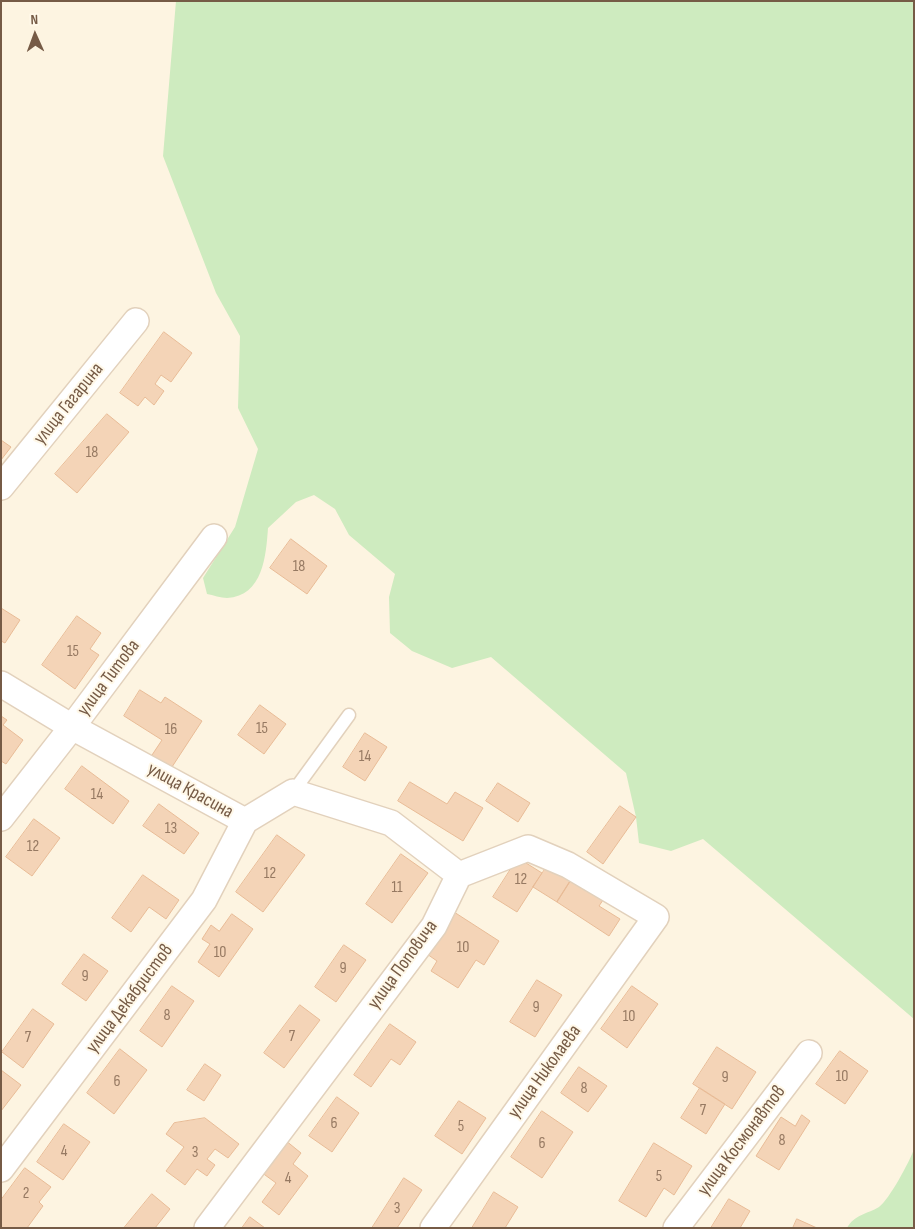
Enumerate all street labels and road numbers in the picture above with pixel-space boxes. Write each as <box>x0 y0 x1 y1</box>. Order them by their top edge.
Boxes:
street label: улица Гагарина <box>29 359 109 449</box>
street label: улица Титова <box>73 635 145 721</box>
street label: улица Красина <box>143 758 237 824</box>
street label: улица Поповича <box>363 916 443 1014</box>
street label: улица Декабристов <box>82 940 178 1058</box>
street label: улица Николаева <box>504 1021 586 1123</box>
street label: улица Космонавтов <box>693 1081 791 1201</box>

